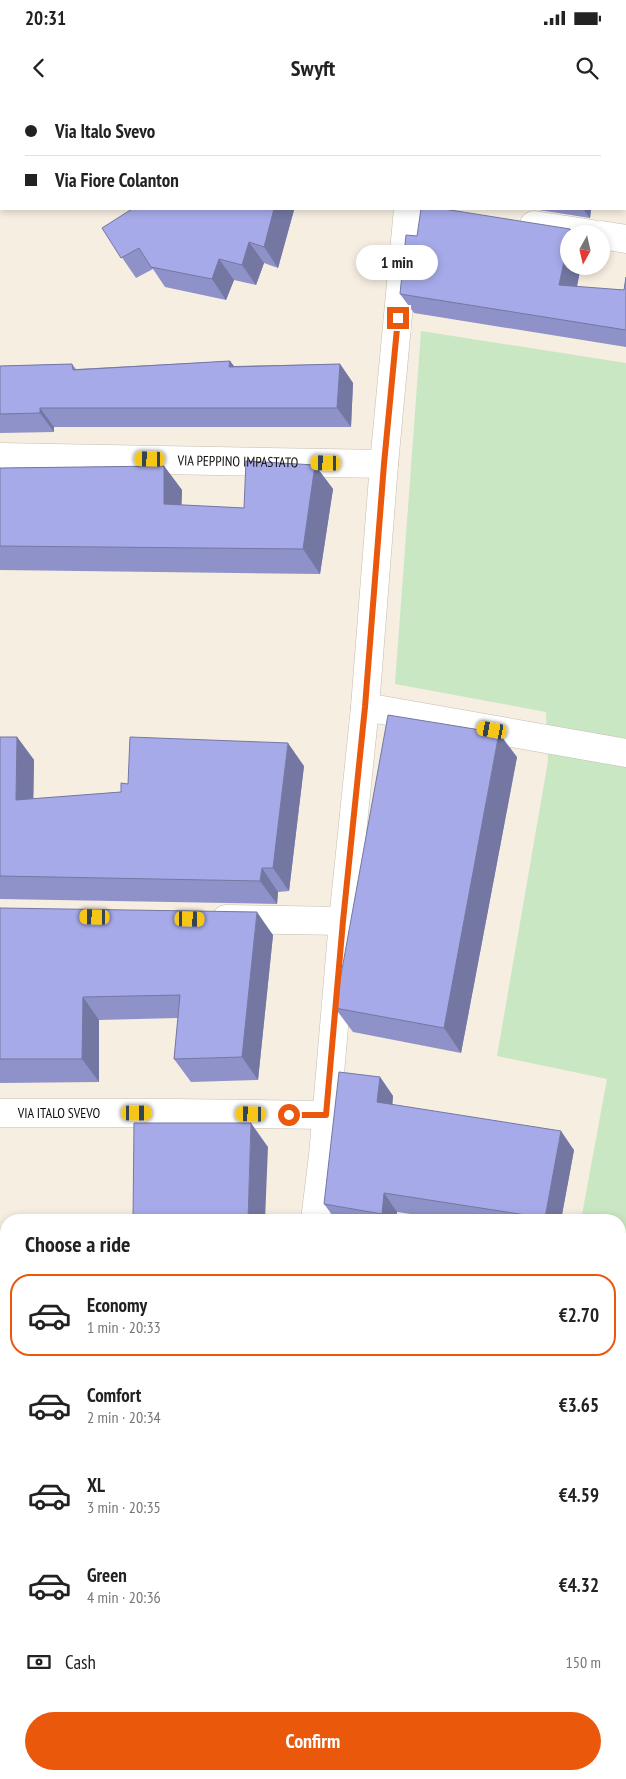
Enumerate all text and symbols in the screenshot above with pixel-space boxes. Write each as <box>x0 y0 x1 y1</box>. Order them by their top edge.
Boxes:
text: 20:31 <box>25 6 66 30</box>
icon: back <box>25 54 53 82</box>
text: Swyft <box>291 54 335 82</box>
icon: search <box>573 54 601 82</box>
text: Via Italo Svevo <box>55 119 155 143</box>
text: Via Fiore Colanton <box>55 168 179 192</box>
north arrow <box>560 225 610 275</box>
map controls <box>560 225 610 275</box>
callout: 1 min <box>357 246 439 280</box>
text: 1 min <box>381 252 413 272</box>
route end <box>387 307 409 329</box>
car <box>134 451 165 467</box>
street label: VIA PEPPINO IMPASTATO <box>177 451 299 471</box>
car <box>310 455 341 471</box>
car <box>475 720 508 740</box>
car <box>79 909 110 925</box>
car <box>174 911 205 927</box>
street label: VIA ITALO SVEVO <box>17 1104 100 1122</box>
route start <box>278 1104 300 1126</box>
car <box>122 1106 152 1121</box>
car <box>235 1106 266 1122</box>
text: Choose a ride <box>25 1230 130 1258</box>
icon: car <box>27 1293 72 1338</box>
text: Economy <box>87 1293 147 1317</box>
text: €2.70 <box>559 1303 599 1327</box>
text: 1 min · 20:33 <box>87 1317 161 1337</box>
icon: car <box>27 1383 72 1428</box>
text: Comfort <box>87 1383 141 1407</box>
text: €3.65 <box>559 1393 599 1417</box>
text: 2 min · 20:34 <box>87 1407 161 1427</box>
icon: car <box>27 1473 72 1518</box>
text: XL <box>87 1473 105 1497</box>
text: €4.59 <box>559 1483 599 1507</box>
text: 3 min · 20:35 <box>87 1497 161 1517</box>
icon: car <box>27 1563 72 1608</box>
text: Green <box>87 1563 127 1587</box>
text: €4.32 <box>559 1573 599 1597</box>
text: 4 min · 20:36 <box>87 1587 161 1607</box>
icon: cash <box>25 1648 53 1676</box>
text: Cash <box>65 1650 96 1674</box>
text: 150 m <box>566 1652 601 1672</box>
button: Confirm <box>25 1712 601 1770</box>

